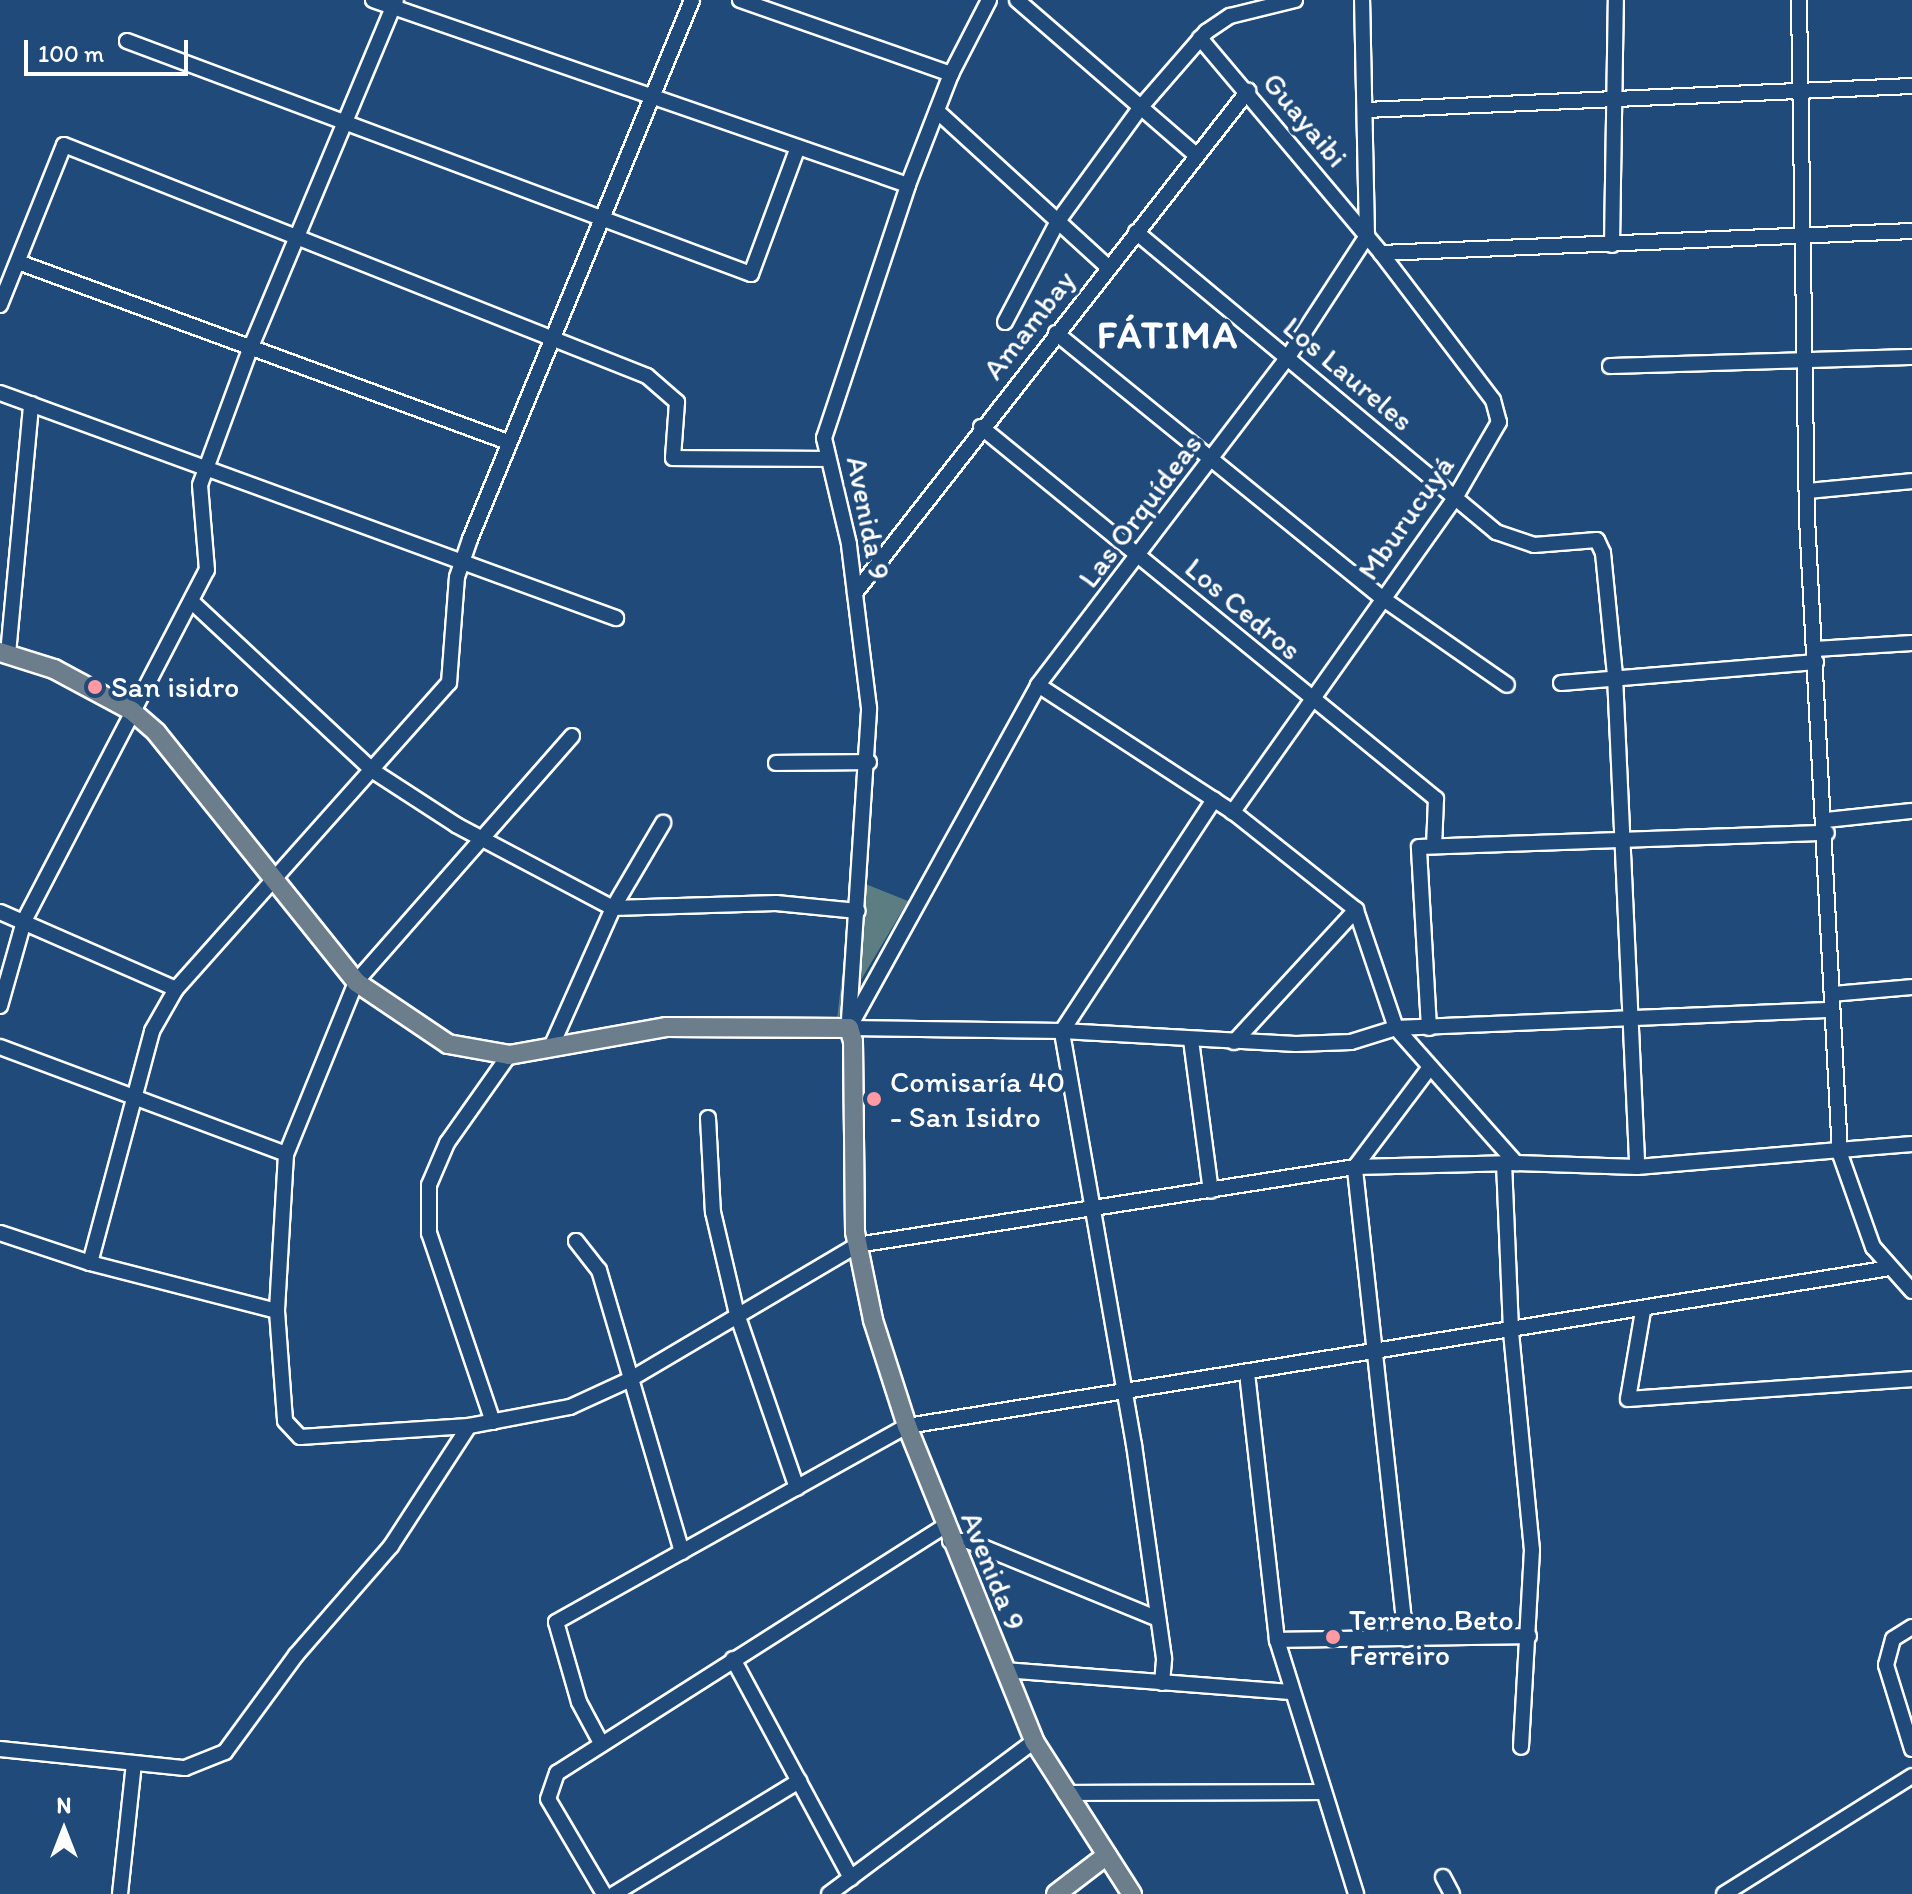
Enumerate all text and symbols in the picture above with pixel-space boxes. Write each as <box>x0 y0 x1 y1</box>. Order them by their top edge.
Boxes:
scale bar <box>28 24 192 74</box>
text: 100 m <box>38 39 104 68</box>
street label: Guayaibi <box>1255 65 1355 175</box>
street label: Amambay <box>975 263 1083 387</box>
street label: Los Laureles <box>1275 309 1421 439</box>
district label: FÁTIMA <box>1096 313 1240 359</box>
street label: Las Orquídeas <box>1070 427 1210 595</box>
street label: Mburucuyá <box>1350 449 1462 587</box>
street label: Avenida 9 <box>838 453 898 583</box>
street label: Los Cedros <box>1177 550 1309 668</box>
place label: San isidro <box>111 669 239 705</box>
marker: San isidro <box>86 678 104 696</box>
place label: Comisaría 40 - San Isidro <box>890 1064 1065 1134</box>
marker: Comisaría 40 - San Isidro <box>865 1090 883 1108</box>
street label: Avenida 9 <box>953 1506 1033 1636</box>
place label: Terreno Beto Ferreiro <box>1349 1602 1514 1672</box>
marker: Terreno Beto Ferreiro <box>1324 1628 1342 1646</box>
north arrow <box>24 1790 104 1870</box>
text: N <box>57 1792 71 1819</box>

